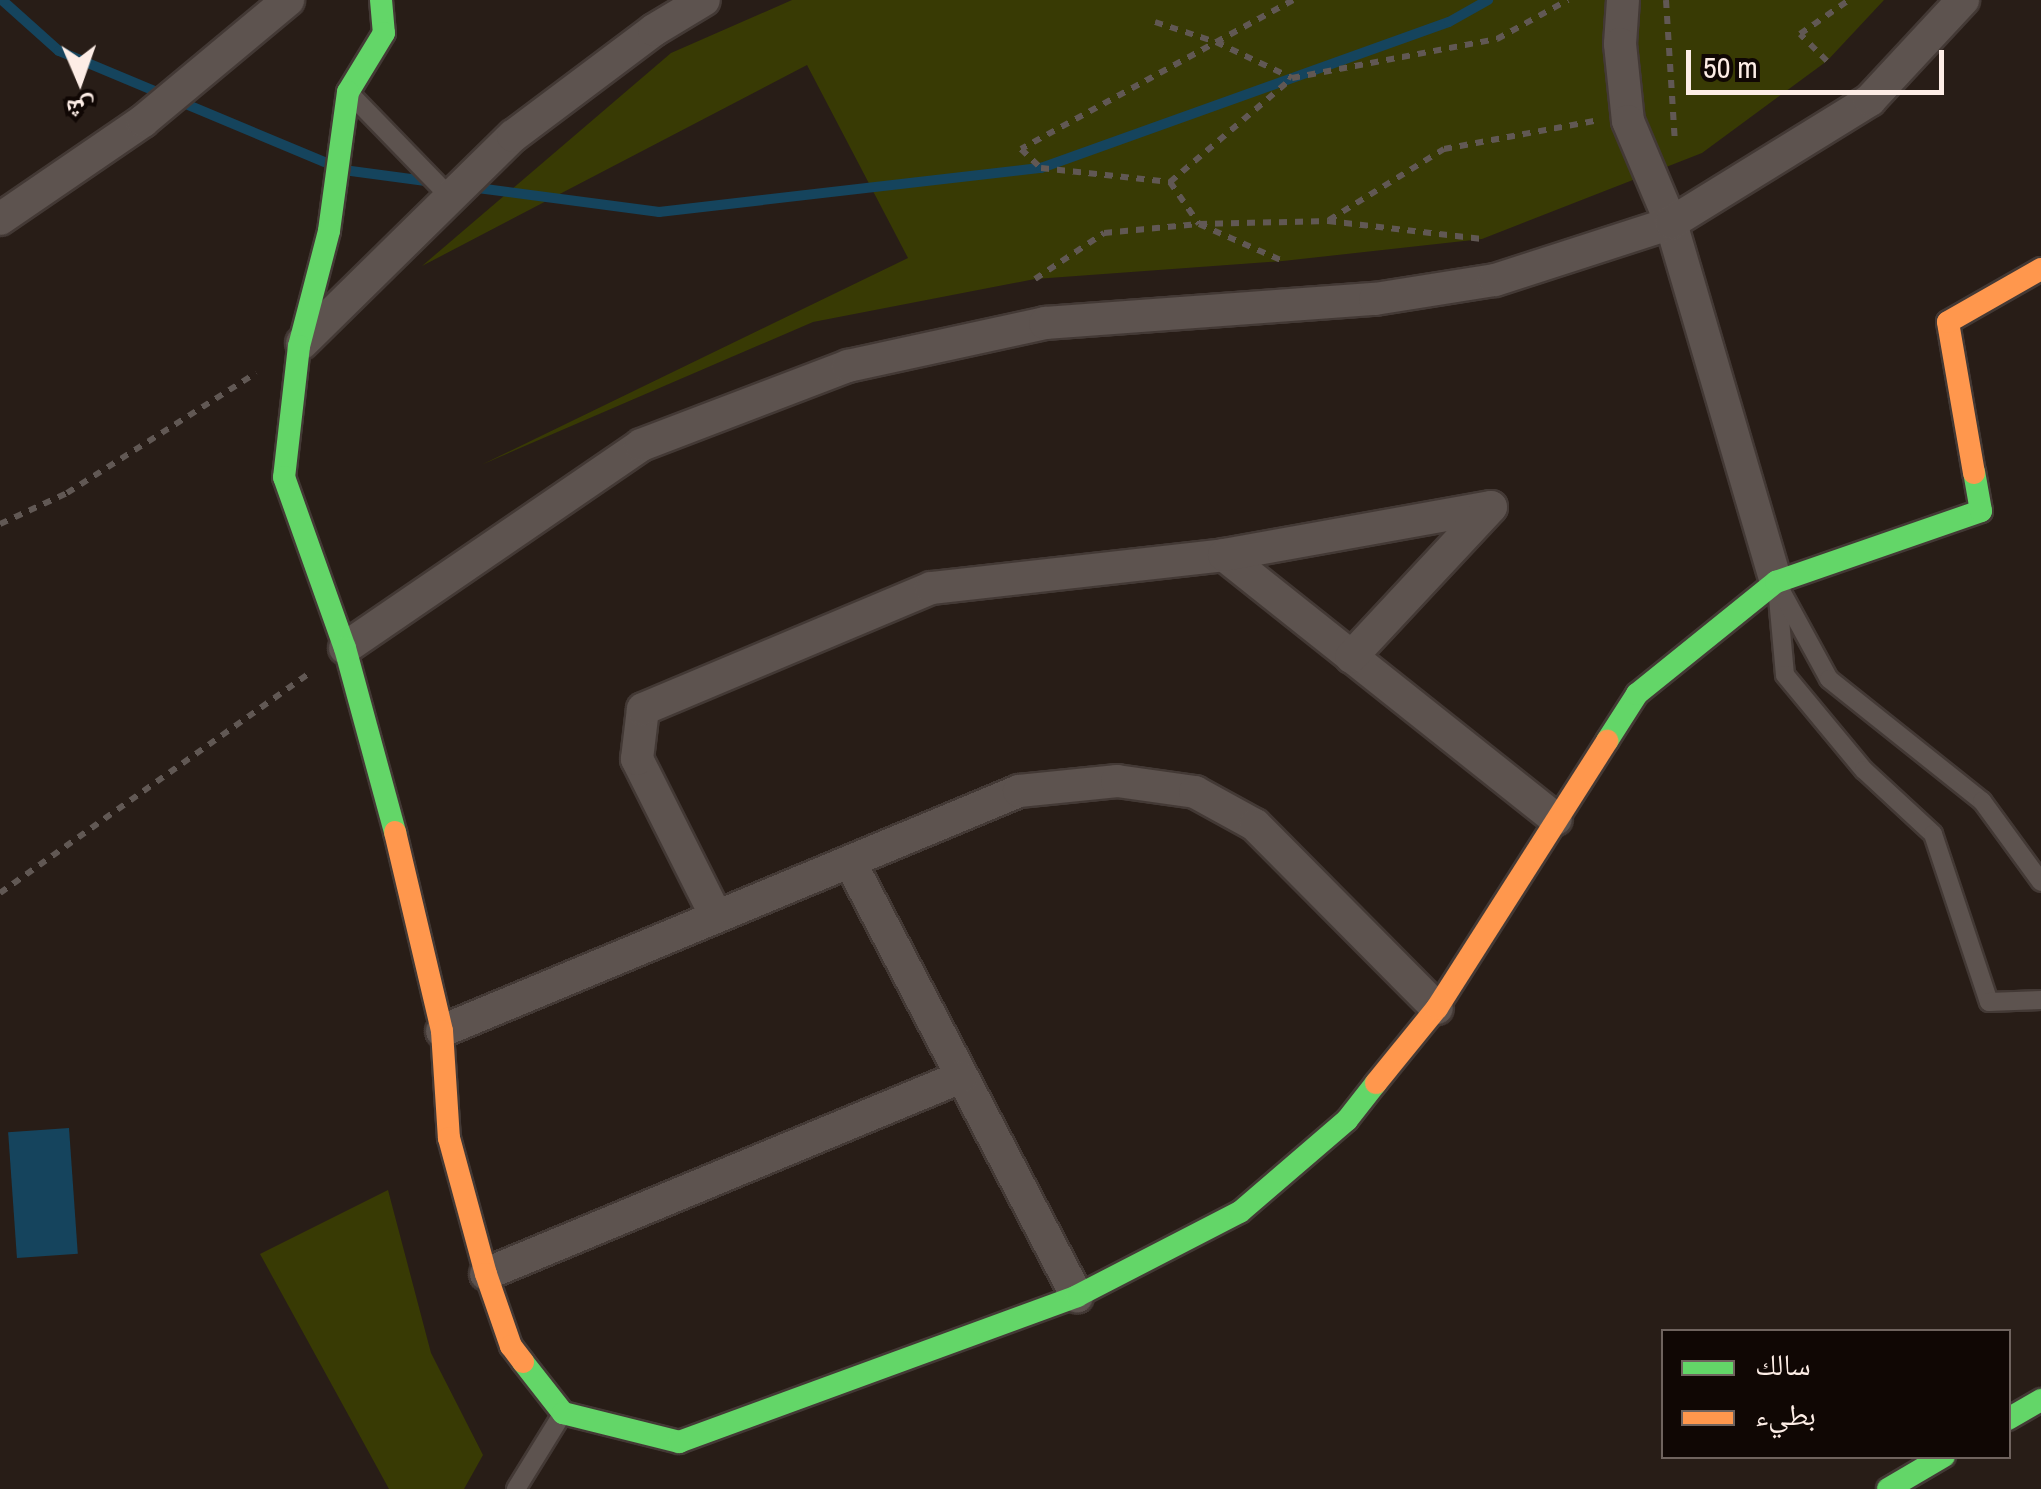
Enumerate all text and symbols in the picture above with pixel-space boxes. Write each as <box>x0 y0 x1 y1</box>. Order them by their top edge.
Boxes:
north arrow <box>30 30 130 130</box>
scale bar <box>1691 30 1948 92</box>
text: 50 m <box>1703 47 1758 87</box>
text: ش <box>66 90 97 129</box>
legend <box>1661 1329 2011 1459</box>
text: سالك <box>1755 1344 1811 1384</box>
text: بطيء <box>1755 1394 1816 1434</box>

